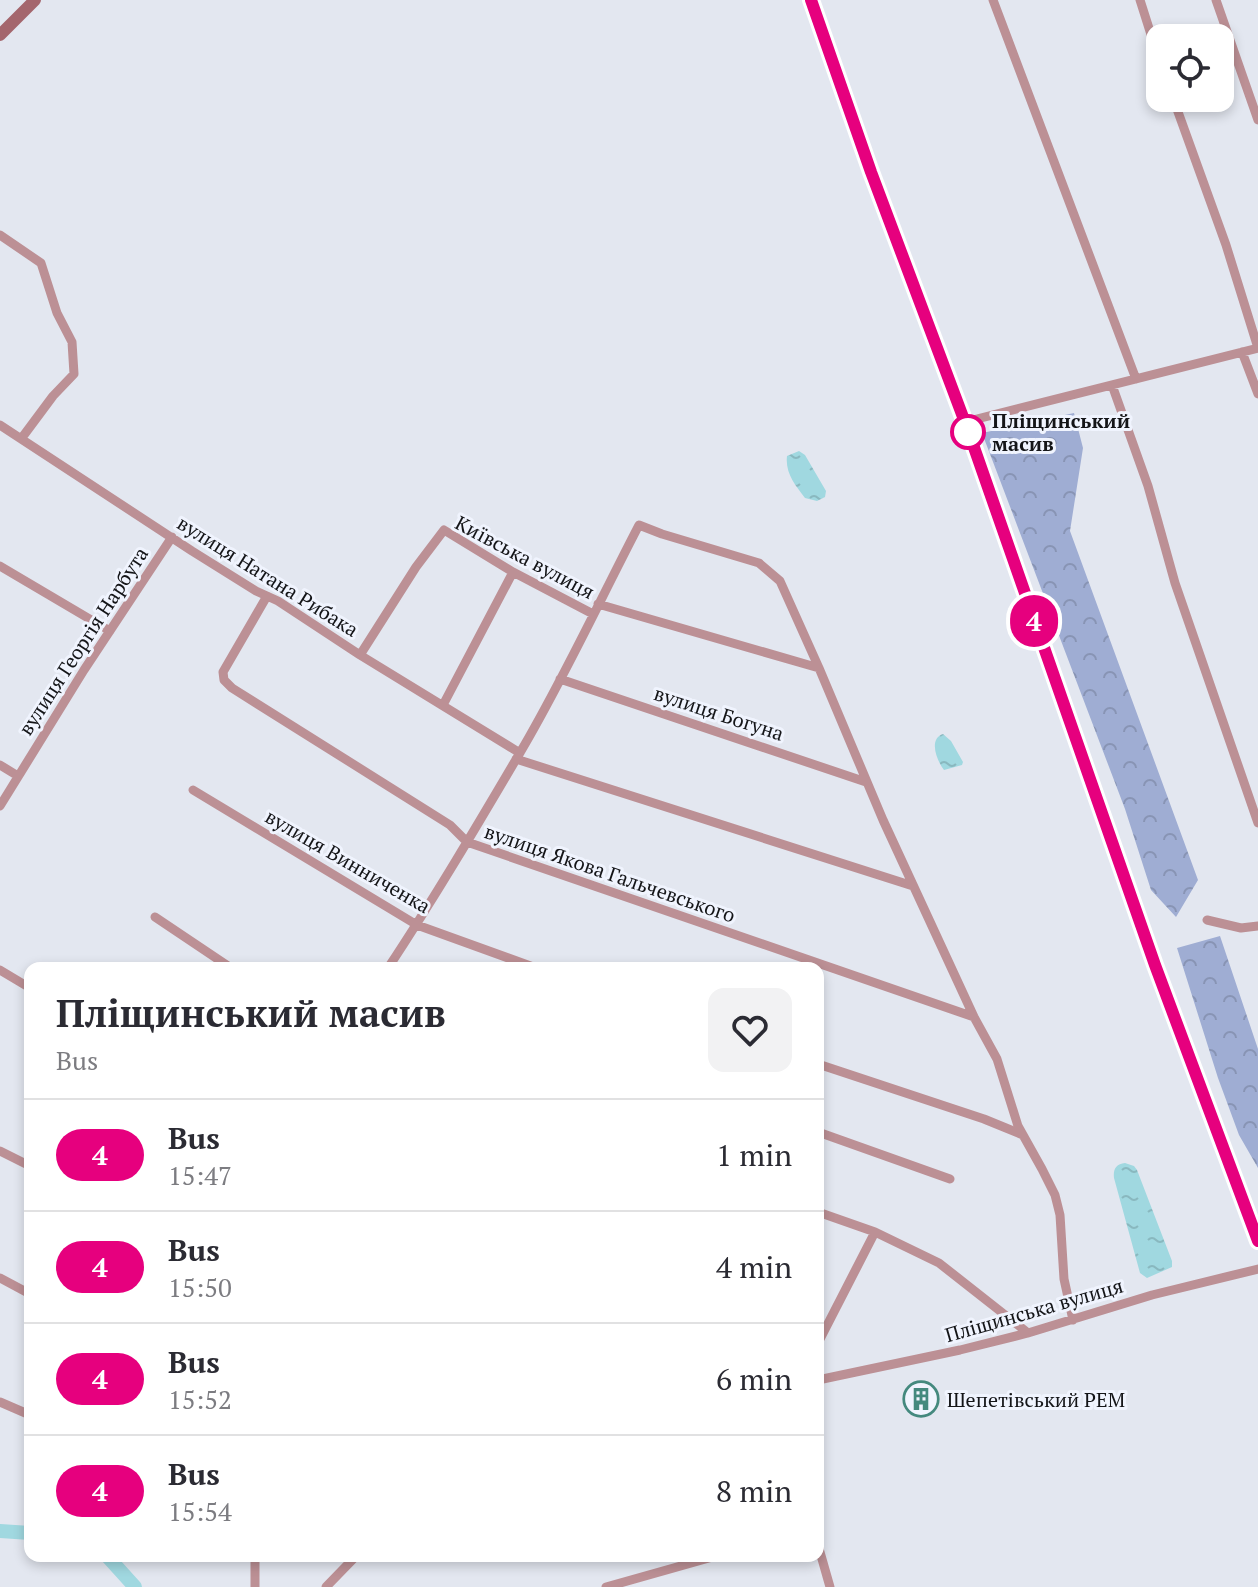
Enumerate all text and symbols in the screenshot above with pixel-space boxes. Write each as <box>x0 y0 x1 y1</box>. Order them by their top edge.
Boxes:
map controls <box>1146 24 1234 112</box>
button: locate <box>1146 24 1234 112</box>
place label: Пліщинський масив <box>992 407 1130 457</box>
marker: Пліщинський масив <box>951 415 985 449</box>
street label: вулиця Натана Рибака <box>172 509 364 643</box>
street label: Київська вулиця <box>451 509 599 605</box>
street label: вулиця Георгія Нарбута <box>12 542 154 740</box>
line badge: 4 <box>1008 595 1060 647</box>
text: 4 <box>1026 602 1042 639</box>
street label: вулиця Богуна <box>651 679 787 747</box>
street label: вулиця Винниченка <box>260 803 436 919</box>
street label: вулиця Якова Гальчевського <box>481 817 739 929</box>
text: Пліщинський масив <box>56 988 446 1038</box>
button: heart <box>708 988 792 1072</box>
text: Bus <box>56 1043 98 1077</box>
text: Bus <box>168 1118 220 1158</box>
text: 1 min <box>716 1135 792 1175</box>
text: 4 <box>92 1136 108 1173</box>
text: 15:47 <box>168 1158 232 1192</box>
text: Bus <box>168 1230 220 1270</box>
text: 4 min <box>716 1247 792 1287</box>
text: 4 <box>92 1248 108 1285</box>
text: 15:50 <box>168 1270 232 1304</box>
street label: Пліщинська вулиця <box>942 1272 1126 1348</box>
text: Bus <box>168 1342 220 1382</box>
text: 6 min <box>716 1359 792 1399</box>
text: 4 <box>92 1360 108 1397</box>
building icon: Шепетівський РЕМ <box>902 1380 940 1418</box>
text: 15:52 <box>168 1382 232 1416</box>
place label: Шепетівський РЕМ <box>947 1386 1125 1413</box>
text: Bus <box>168 1454 220 1494</box>
text: 8 min <box>716 1471 792 1511</box>
text: 4 <box>92 1472 108 1509</box>
text: 15:54 <box>168 1494 232 1528</box>

